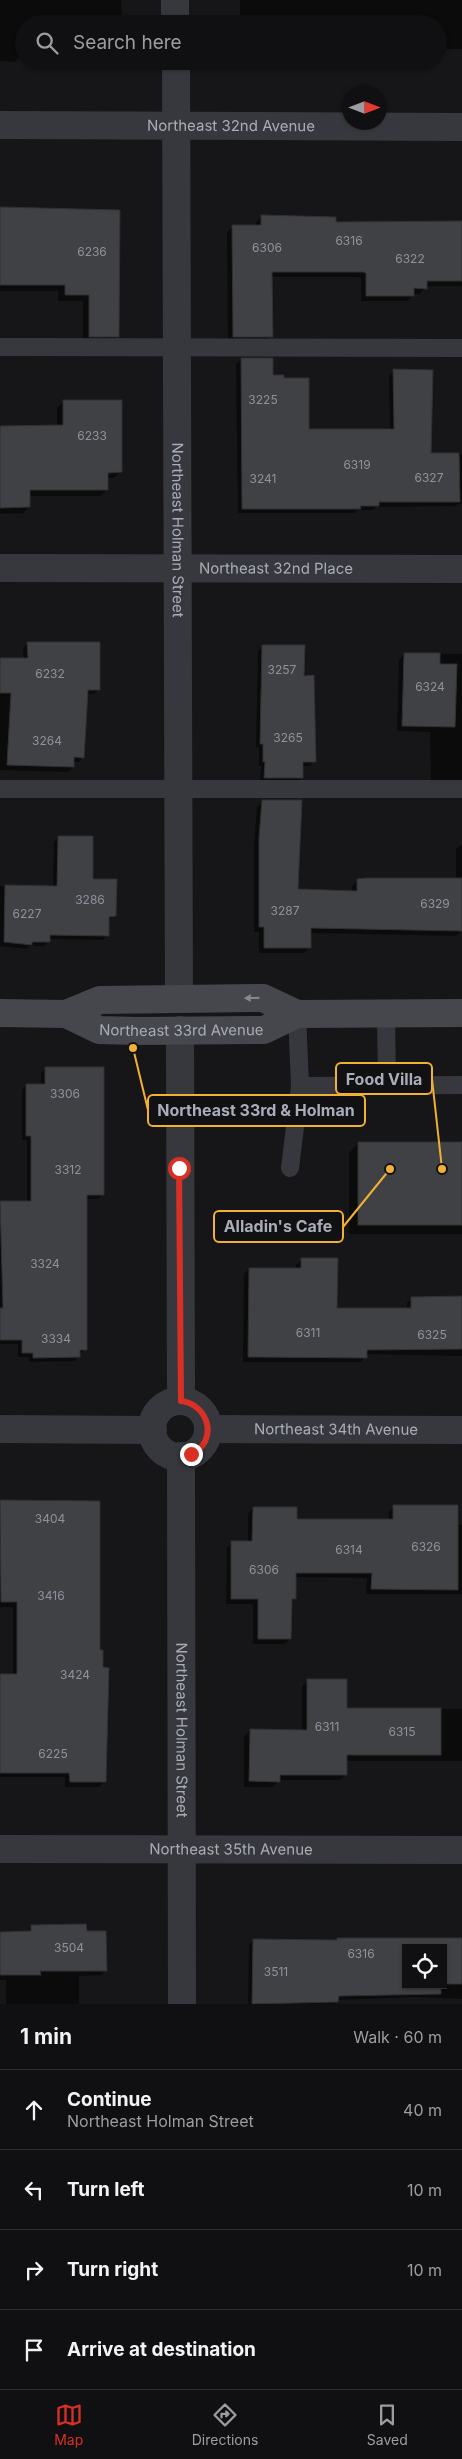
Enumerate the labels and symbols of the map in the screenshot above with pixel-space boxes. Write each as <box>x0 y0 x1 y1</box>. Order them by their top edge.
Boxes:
north arrow <box>342 85 387 130</box>
street label: Northeast 32nd Avenue <box>147 116 315 135</box>
house number: 6316 <box>335 233 363 248</box>
house number: 6306 <box>252 240 282 255</box>
house number: 6236 <box>77 244 107 259</box>
house number: 6322 <box>395 251 425 266</box>
house number: 3225 <box>248 392 278 407</box>
house number: 6233 <box>77 428 107 443</box>
street label: Northeast Holman Street <box>168 442 188 618</box>
house number: 6319 <box>343 457 371 472</box>
house number: 6327 <box>415 470 444 485</box>
house number: 3241 <box>250 471 276 486</box>
street label: Northeast 32nd Place <box>199 558 353 578</box>
house number: 3257 <box>268 662 297 677</box>
house number: 6232 <box>35 666 65 681</box>
house number: 6324 <box>415 679 445 694</box>
house number: 3265 <box>273 730 303 745</box>
house number: 3264 <box>32 733 62 748</box>
house number: 3286 <box>75 892 105 907</box>
house number: 6329 <box>420 896 450 911</box>
house number: 3287 <box>271 903 300 918</box>
house number: 6227 <box>13 906 42 921</box>
one-way arrow <box>243 995 259 1003</box>
street label: Northeast 33rd Avenue <box>99 1020 264 1040</box>
callout: Food Villa <box>336 1063 432 1094</box>
text: Food Villa <box>346 1069 422 1089</box>
house number: 3306 <box>50 1086 80 1101</box>
callout: Northeast 33rd & Holman <box>148 1095 365 1126</box>
text: Northeast 33rd & Holman <box>157 1100 355 1120</box>
route start <box>168 1157 191 1180</box>
house number: 3312 <box>54 1162 82 1177</box>
callout: Alladin's Cafe <box>214 1211 343 1242</box>
text: Alladin's Cafe <box>224 1216 332 1236</box>
house number: 3324 <box>30 1256 60 1271</box>
house number: 6311 <box>296 1325 320 1340</box>
house number: 6325 <box>417 1327 447 1342</box>
house number: 3334 <box>41 1331 71 1346</box>
street label: Northeast 34th Avenue <box>254 1419 418 1439</box>
route end <box>180 1443 203 1466</box>
house number: 3404 <box>35 1511 65 1526</box>
house number: 6326 <box>411 1539 441 1554</box>
house number: 6314 <box>335 1542 363 1557</box>
house number: 6306 <box>249 1562 279 1577</box>
house number: 3416 <box>37 1588 65 1603</box>
street label: Northeast Holman Street <box>172 1642 192 1818</box>
house number: 3424 <box>60 1667 90 1682</box>
house number: 6311 <box>315 1719 339 1734</box>
house number: 6315 <box>388 1724 416 1739</box>
house number: 6225 <box>38 1746 68 1761</box>
street label: Northeast 35th Avenue <box>149 1839 313 1859</box>
house number: 3504 <box>54 1940 84 1955</box>
house number: 6316 <box>347 1946 375 1961</box>
house number: 3511 <box>264 1964 288 1979</box>

